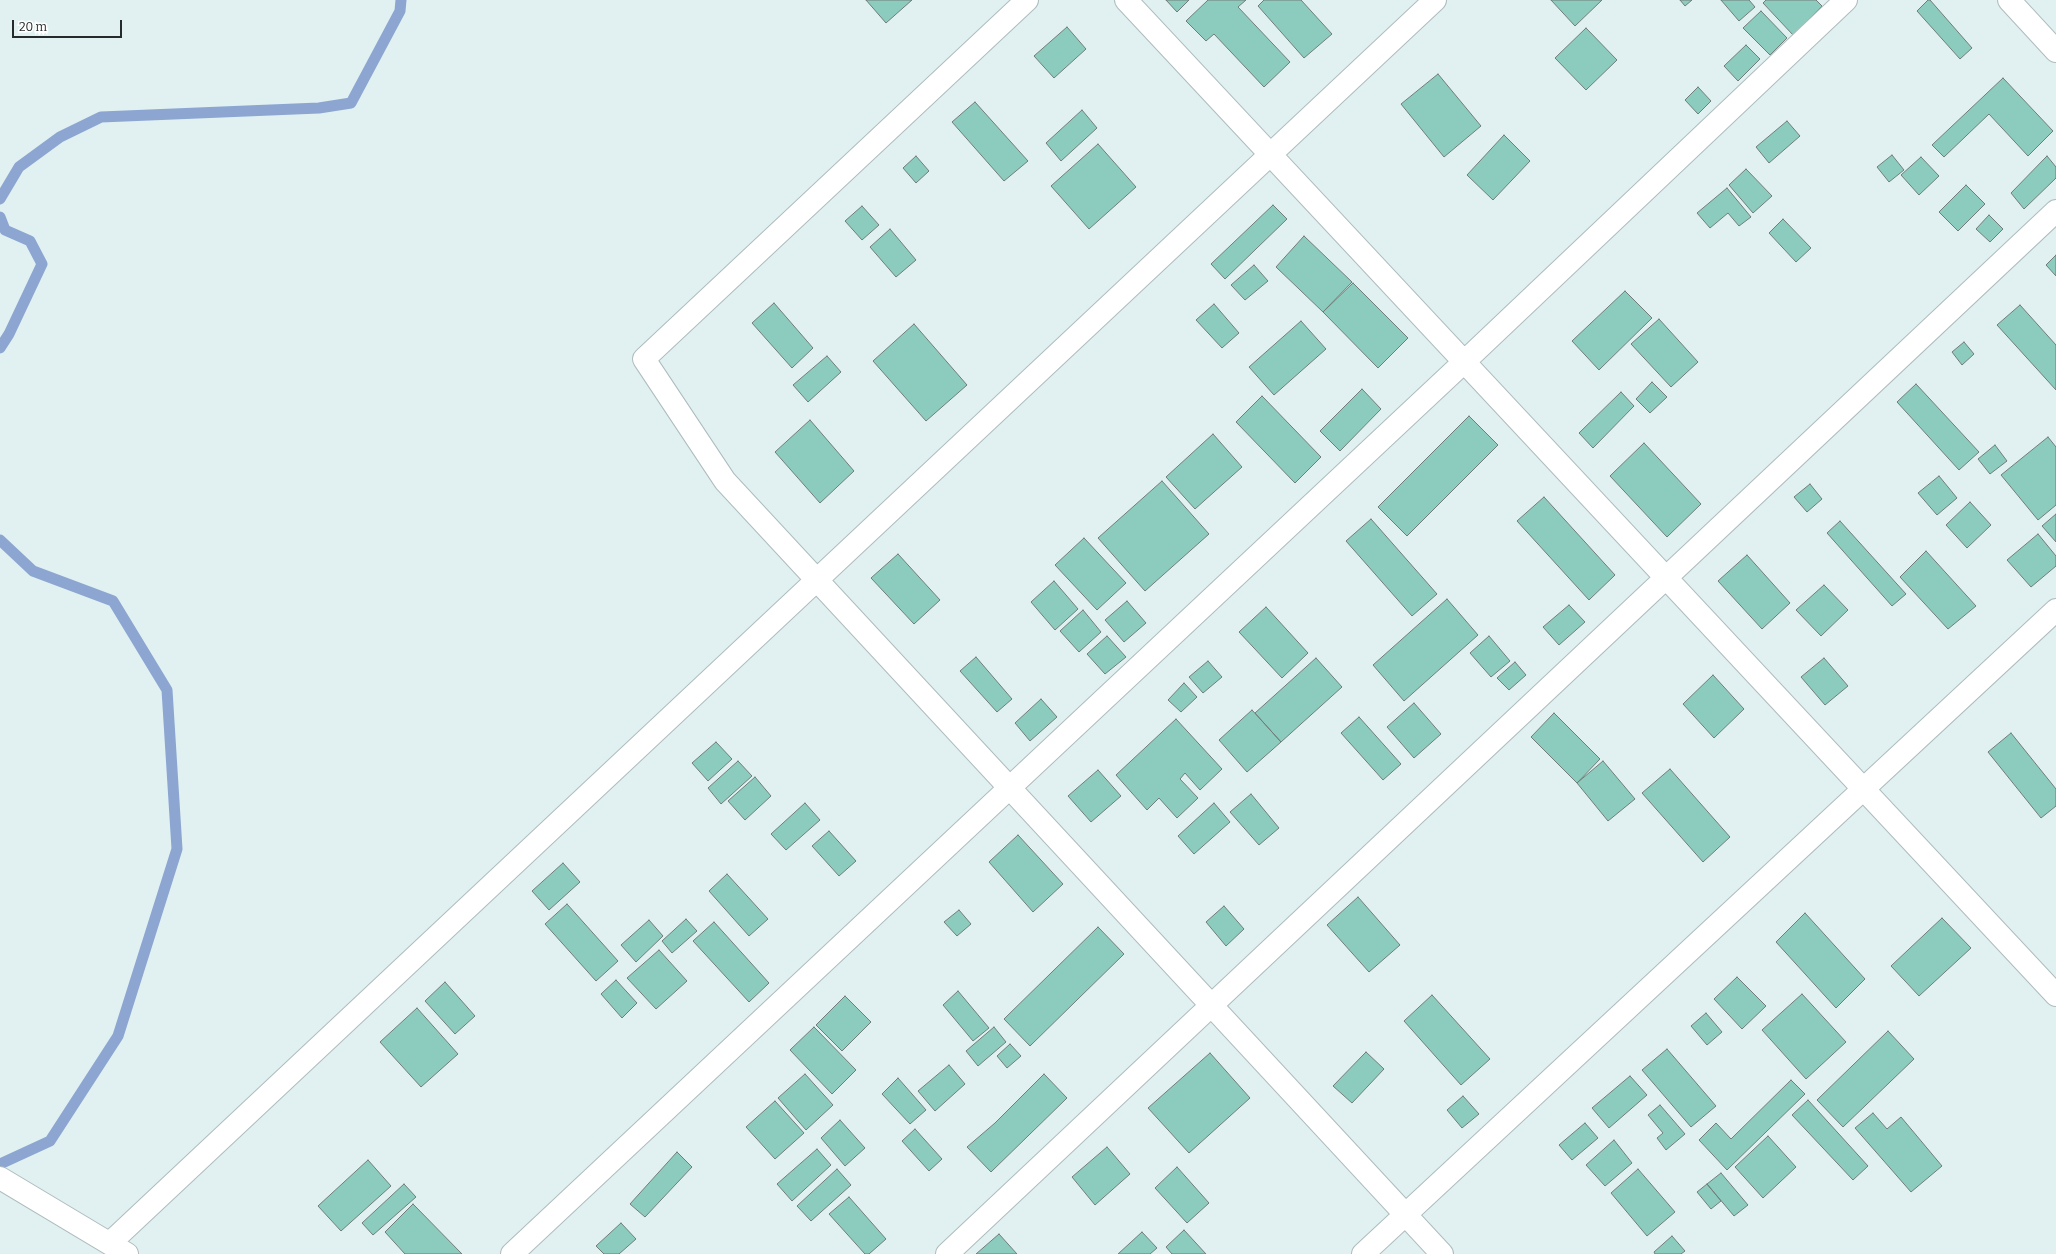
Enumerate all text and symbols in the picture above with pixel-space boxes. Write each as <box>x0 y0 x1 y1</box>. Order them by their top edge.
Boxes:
scale bar <box>14 12 124 38</box>
text: 20 m <box>19 20 47 34</box>

